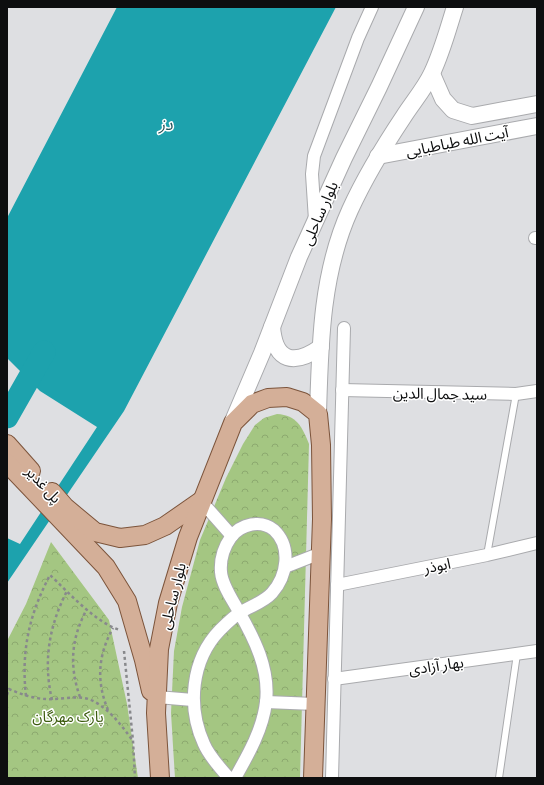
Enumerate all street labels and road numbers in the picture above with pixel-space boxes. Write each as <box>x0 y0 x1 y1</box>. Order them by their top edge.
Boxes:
street label: آیت الله طباطبایی <box>404 122 511 161</box>
street label: بلوار ساحلی <box>297 178 342 248</box>
street label: سید جمال الدین <box>393 383 488 404</box>
street label: پل غدیر <box>20 461 66 508</box>
street label: ابوذر <box>421 554 452 578</box>
street label: بلوار ساحلی <box>155 561 190 631</box>
street label: بهار آزادی <box>407 652 465 679</box>

